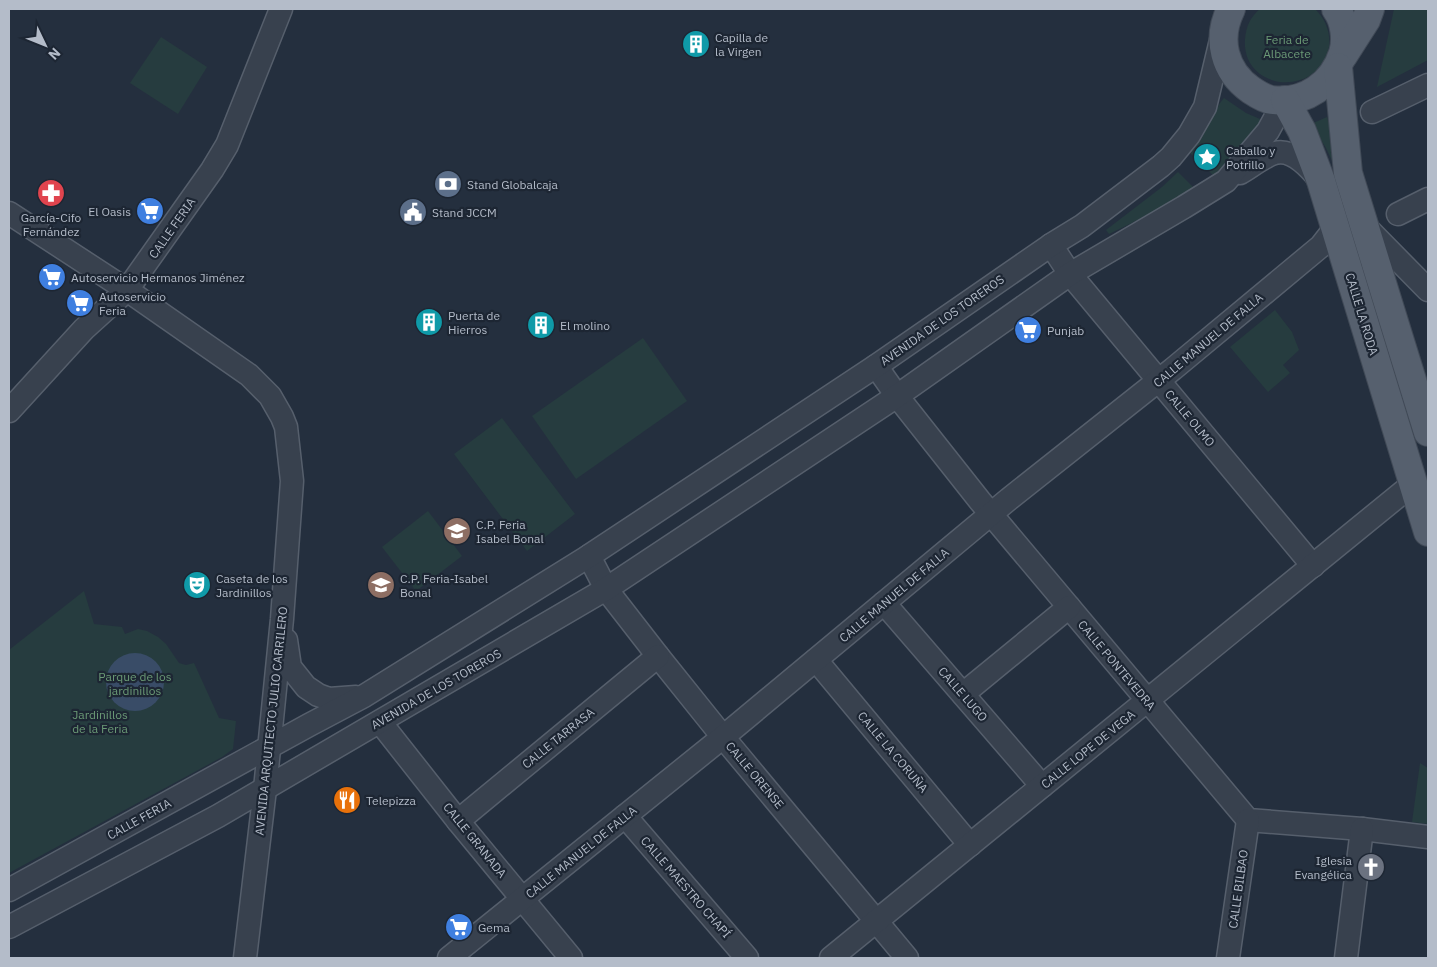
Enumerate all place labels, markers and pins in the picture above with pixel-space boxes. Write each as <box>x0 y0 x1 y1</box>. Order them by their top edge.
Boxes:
building icon: Capilla de la Virgen <box>681 29 711 59</box>
place label: Capilla de la Virgen <box>715 30 768 59</box>
place icon: Caballo y Potrillo <box>1192 142 1222 172</box>
place label: Caballo y Potrillo <box>1226 143 1275 172</box>
bank icon: Stand Globalcaja <box>433 169 463 199</box>
place label: Stand Globalcaja <box>467 177 559 192</box>
pharmacy icon: García-Cifo Fernández <box>36 178 66 208</box>
supermarket icon: El Oasis <box>135 196 165 226</box>
public building icon: Stand JCCM <box>398 197 428 227</box>
place label: El Oasis <box>88 204 131 219</box>
place label: Stand JCCM <box>432 205 497 220</box>
place label: García-Cifo Fernández <box>21 210 82 239</box>
supermarket icon: Autoservicio Hermanos Jiménez <box>37 262 67 292</box>
place label: Autoservicio Hermanos Jiménez <box>71 270 245 285</box>
supermarket icon: Autoservicio Feria <box>65 288 95 318</box>
place label: Autoservicio Feria <box>99 289 166 318</box>
building icon: Puerta de Hierros <box>414 307 444 337</box>
place label: Puerta de Hierros <box>448 308 501 337</box>
building icon: El molino <box>526 310 556 340</box>
supermarket icon: Punjab <box>1013 315 1043 345</box>
place label: El molino <box>560 318 610 333</box>
place label: Punjab <box>1047 323 1084 338</box>
school or university icon: C.P. Feria Isabel Bonal <box>442 516 472 546</box>
place label: C.P. Feria Isabel Bonal <box>476 517 544 546</box>
theatre icon: Caseta de los Jardinillos <box>182 570 212 600</box>
school or university icon: C.P. Feria-Isabel Bonal <box>366 570 396 600</box>
place label: Caseta de los Jardinillos <box>216 571 288 600</box>
place label: C.P. Feria-Isabel Bonal <box>400 571 488 600</box>
restaurant icon: Telepizza <box>332 785 362 815</box>
place label: Telepizza <box>366 793 417 808</box>
church icon: Iglesia Evangélica <box>1356 852 1386 882</box>
place label: Iglesia Evangélica <box>1294 853 1353 882</box>
supermarket icon: Gema <box>444 912 474 942</box>
place label: Gema <box>478 920 510 935</box>

